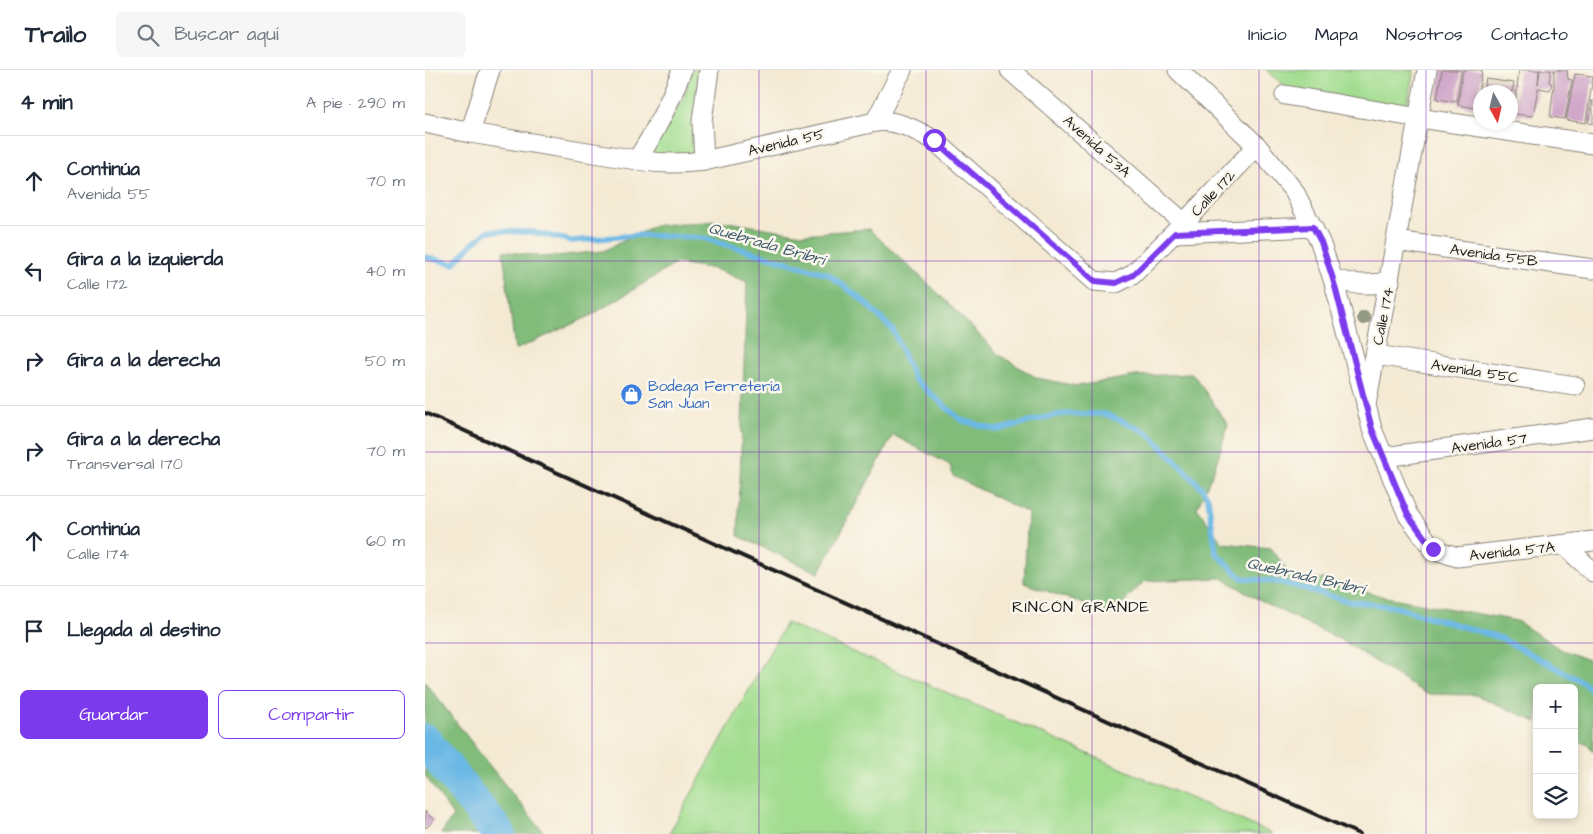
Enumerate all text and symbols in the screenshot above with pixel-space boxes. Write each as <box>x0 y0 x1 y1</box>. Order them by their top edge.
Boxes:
search box <box>116 12 466 57</box>
text: Trailo <box>25 18 86 52</box>
icon: search <box>134 21 162 49</box>
text: Buscar aquí <box>174 21 279 48</box>
text: Inicio <box>1248 22 1287 47</box>
text: Mapa <box>1315 22 1358 47</box>
text: Nosotros <box>1386 22 1463 47</box>
text: Contacto <box>1491 22 1568 47</box>
north arrow <box>1473 85 1518 130</box>
text: 4 min <box>20 88 73 117</box>
text: A pie · 290 m <box>306 92 405 114</box>
street label: Avenida 53A <box>1058 110 1135 183</box>
street label: Avenida 55 <box>746 123 827 161</box>
route start <box>923 129 946 152</box>
text: Continúa <box>67 156 140 183</box>
street label: Calle 172 <box>1186 165 1241 221</box>
icon: ahead <box>20 167 48 195</box>
text: 70 m <box>366 170 405 192</box>
text: Avenida 55 <box>67 183 150 205</box>
water label: Quebrada Bribrí <box>706 217 830 272</box>
street label: Avenida 55B <box>1449 239 1540 272</box>
text: Gira a la izquierda <box>67 246 223 273</box>
icon: left <box>20 257 48 285</box>
text: 40 m <box>365 260 405 282</box>
text: Calle 172 <box>67 273 128 295</box>
street label: Calle 174 <box>1368 285 1399 347</box>
icon: right <box>20 347 48 375</box>
text: Gira a la derecha <box>67 347 220 374</box>
text: 50 m <box>365 350 405 372</box>
street label: Avenida 55C <box>1430 354 1521 389</box>
place label: Bodega Ferretería San Juan <box>648 376 780 414</box>
shop icon: Bodega Ferretería San Juan <box>620 383 644 407</box>
text: Gira a la derecha <box>67 426 220 453</box>
street label: Avenida 57 <box>1450 428 1528 459</box>
icon: right <box>20 437 48 465</box>
text: 70 m <box>366 440 405 462</box>
text: Transversal 170 <box>67 453 183 475</box>
text: Continúa <box>67 516 140 543</box>
icon: ahead <box>20 527 48 555</box>
text: 60 m <box>366 530 405 552</box>
street label: Avenida 57A <box>1468 537 1556 566</box>
route end <box>1422 538 1445 561</box>
text: Calle 174 <box>67 543 129 565</box>
water label: Quebrada Bribrí <box>1245 552 1369 601</box>
district label: RINCÓN GRANDE <box>1012 596 1150 618</box>
icon: arrive <box>20 617 48 645</box>
text: Llegada al destino <box>67 617 220 644</box>
map controls <box>1533 684 1578 819</box>
button: + <box>1533 684 1578 729</box>
button: Guardar <box>20 690 208 739</box>
button: Compartir <box>218 690 405 739</box>
button: − <box>1533 729 1578 774</box>
button: layers <box>1533 774 1578 819</box>

